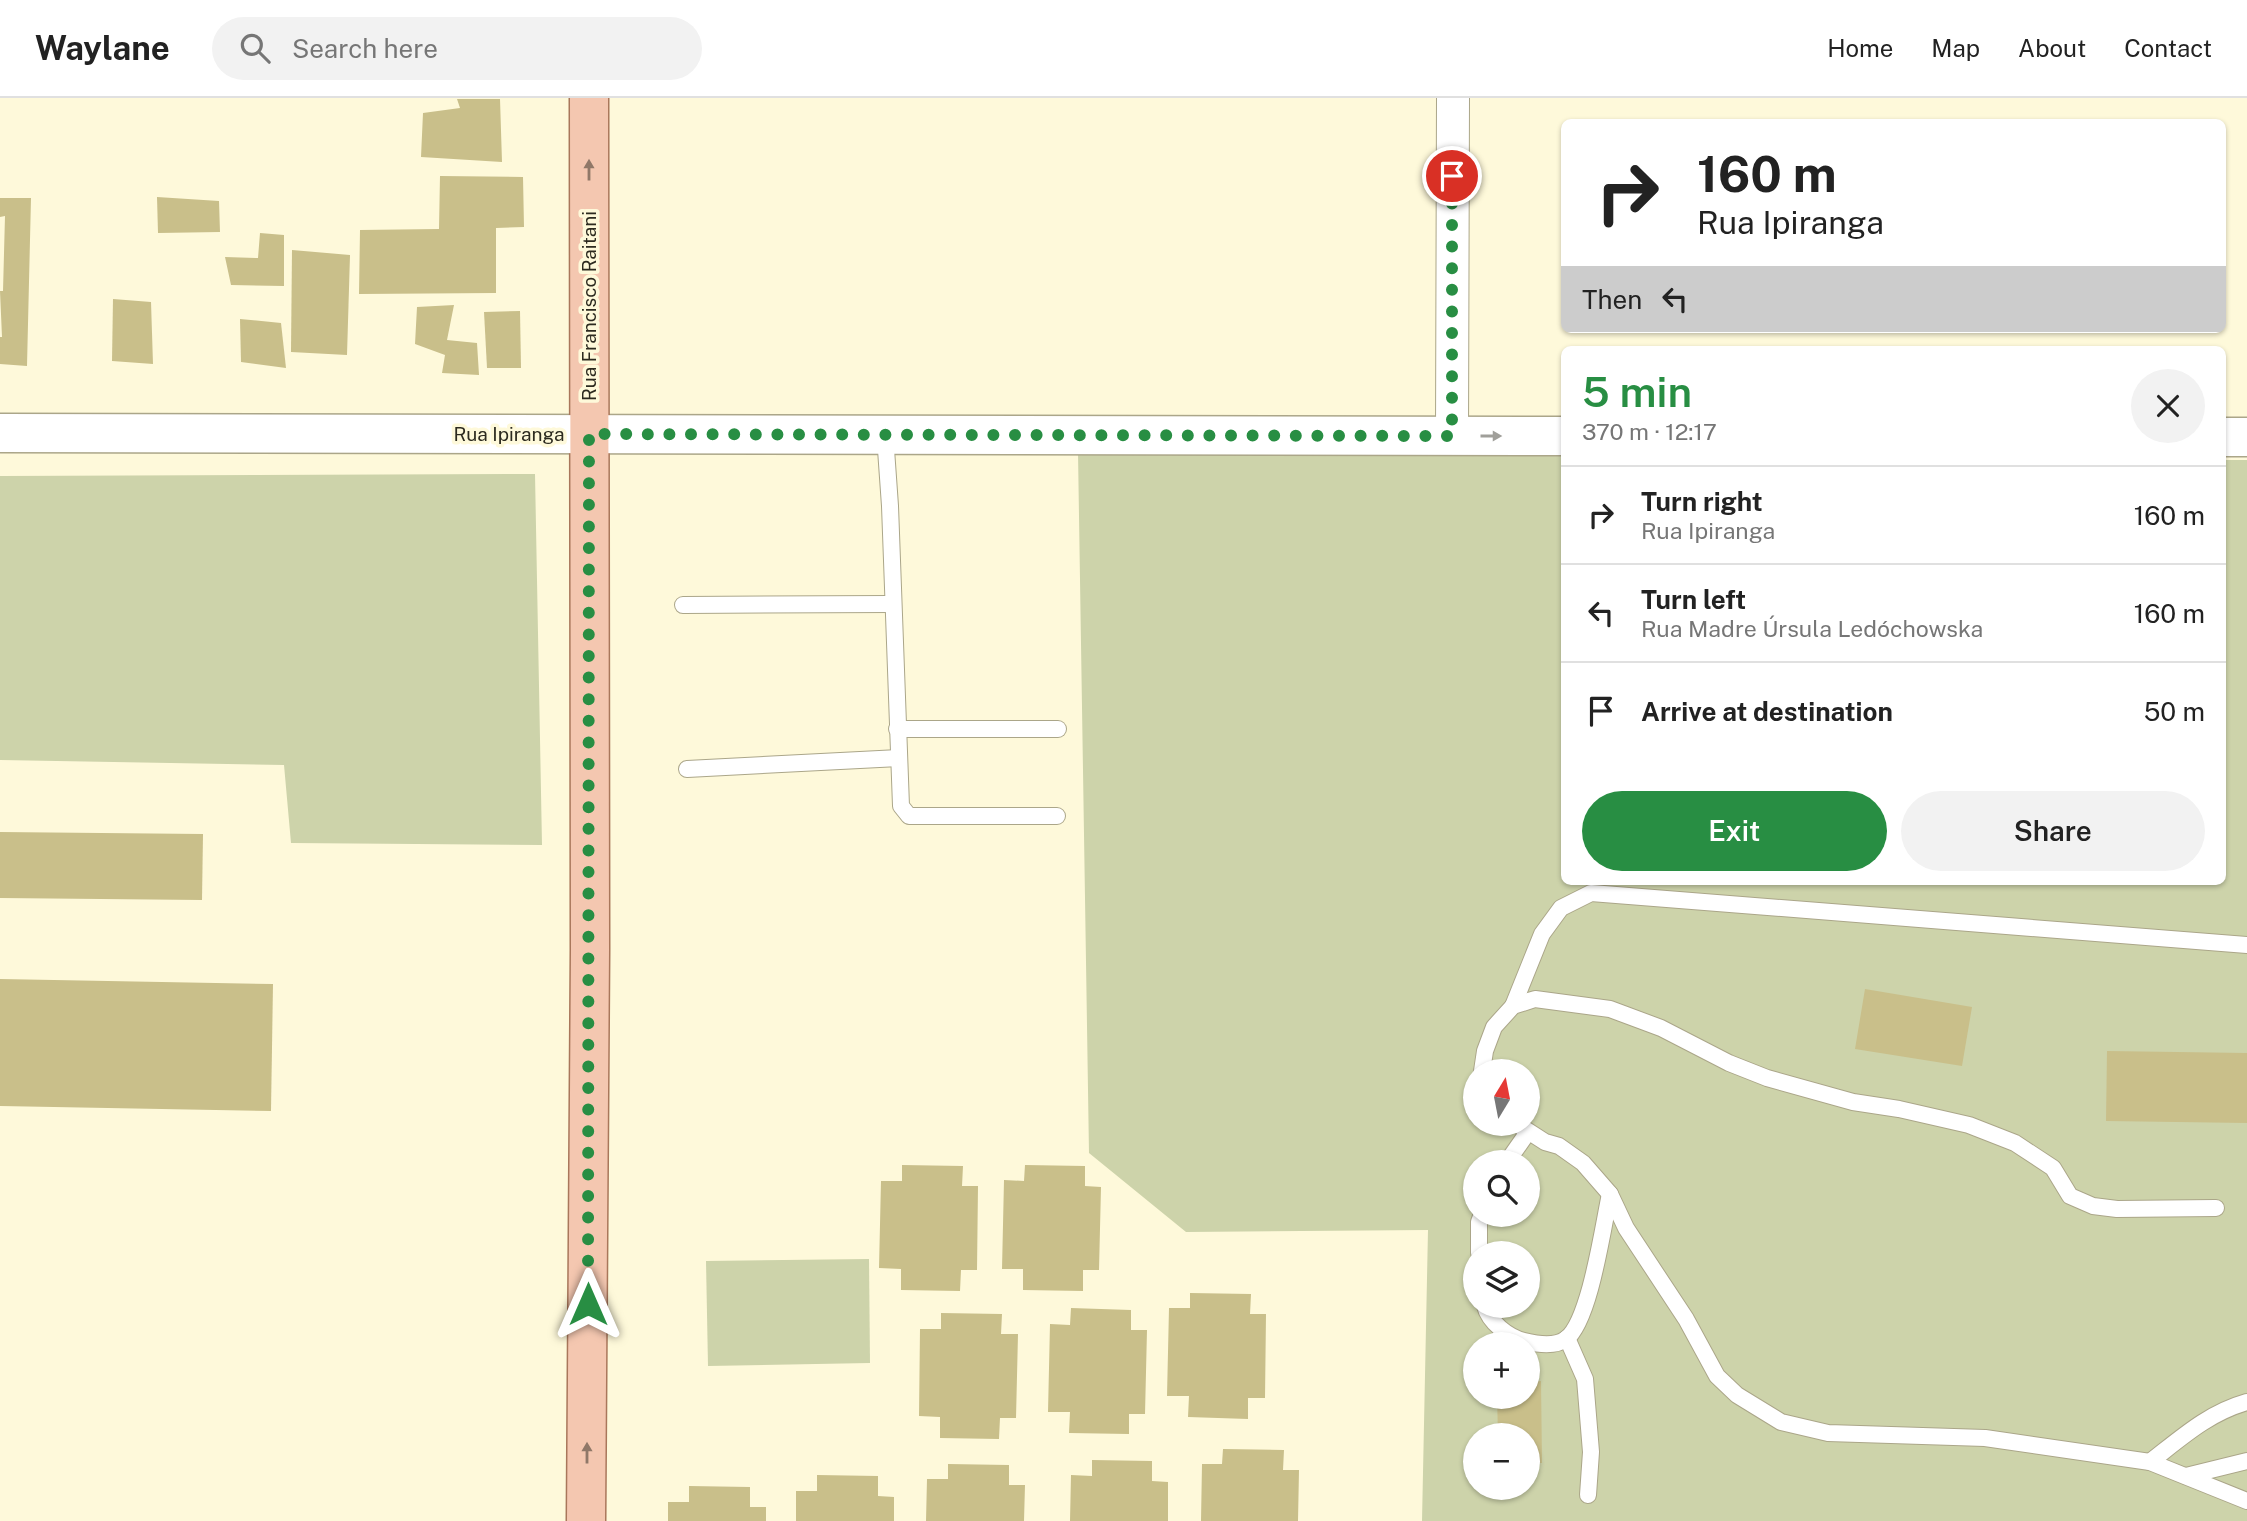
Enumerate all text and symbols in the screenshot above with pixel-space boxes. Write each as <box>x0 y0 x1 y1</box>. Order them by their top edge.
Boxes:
search box <box>212 17 702 80</box>
text: Waylane <box>35 29 170 67</box>
icon: search <box>236 29 274 67</box>
text: Search here <box>292 33 438 64</box>
text: Home <box>1827 34 1893 62</box>
text: Map <box>1931 34 1980 62</box>
text: About <box>2018 34 2086 62</box>
text: Contact <box>2124 34 2212 62</box>
text: 160 m <box>1697 145 1837 203</box>
pin <box>1422 146 1482 206</box>
icon: right <box>1582 147 1673 238</box>
icon: arrive <box>1433 157 1471 195</box>
one-way arrow <box>583 158 595 180</box>
text: Rua Ipiranga <box>1697 204 1884 241</box>
street label: Rua Francisco Raitani <box>578 211 600 401</box>
icon: left <box>1656 280 1694 318</box>
text: Then <box>1582 284 1642 315</box>
text: 5 min <box>1582 367 1692 416</box>
button: close <box>2131 369 2205 443</box>
text: 370 m · 12:17 <box>1582 418 1717 445</box>
street label: Rua Ipiranga <box>454 423 564 445</box>
one-way arrow <box>1480 430 1502 442</box>
text: Turn right <box>1641 486 1763 517</box>
icon: right <box>1582 496 1620 534</box>
text: 160 m <box>2134 500 2205 531</box>
text: Rua Ipiranga <box>1641 517 1775 544</box>
text: Turn left <box>1641 584 1746 615</box>
icon: left <box>1582 594 1620 632</box>
text: 160 m <box>2134 598 2205 629</box>
text: Rua Madre Úrsula Ledóchowska <box>1641 615 1983 642</box>
icon: arrive <box>1582 692 1620 730</box>
text: Arrive at destination <box>1641 696 1893 727</box>
text: 50 m <box>2144 696 2205 727</box>
button: Exit <box>1582 791 1887 871</box>
button: Share <box>1901 791 2205 871</box>
north arrow <box>1463 1059 1540 1136</box>
map controls <box>1463 1059 1540 1500</box>
button: search <box>1463 1150 1540 1227</box>
button: layers <box>1463 1241 1540 1318</box>
position arrow <box>551 1267 625 1341</box>
button: + <box>1463 1332 1540 1409</box>
button: − <box>1463 1423 1540 1500</box>
one-way arrow <box>581 1442 593 1464</box>

